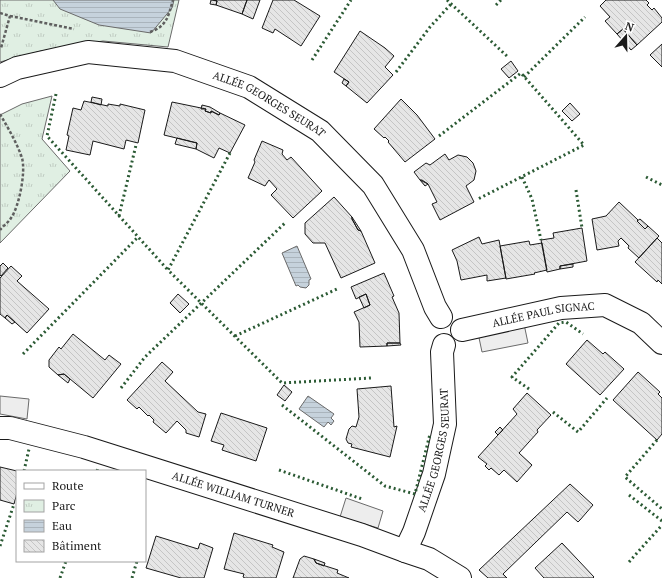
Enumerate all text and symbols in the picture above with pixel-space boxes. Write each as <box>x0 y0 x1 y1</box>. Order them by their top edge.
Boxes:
north arrow <box>606 16 646 56</box>
text: N <box>623 19 636 35</box>
street label: ALLÉE GEORGES SEURAT <box>211 68 329 140</box>
street label: ALLÉE PAUL SIGNAC <box>491 299 595 330</box>
street label: ALLÉE GEORGES SEURAT <box>414 388 452 514</box>
street label: ALLÉE WILLIAM TURNER <box>170 468 296 520</box>
legend <box>16 470 146 562</box>
text: Route <box>52 478 83 493</box>
text: Parc <box>52 498 76 513</box>
text: Eau <box>52 518 72 533</box>
text: Bâtiment <box>52 538 102 553</box>

